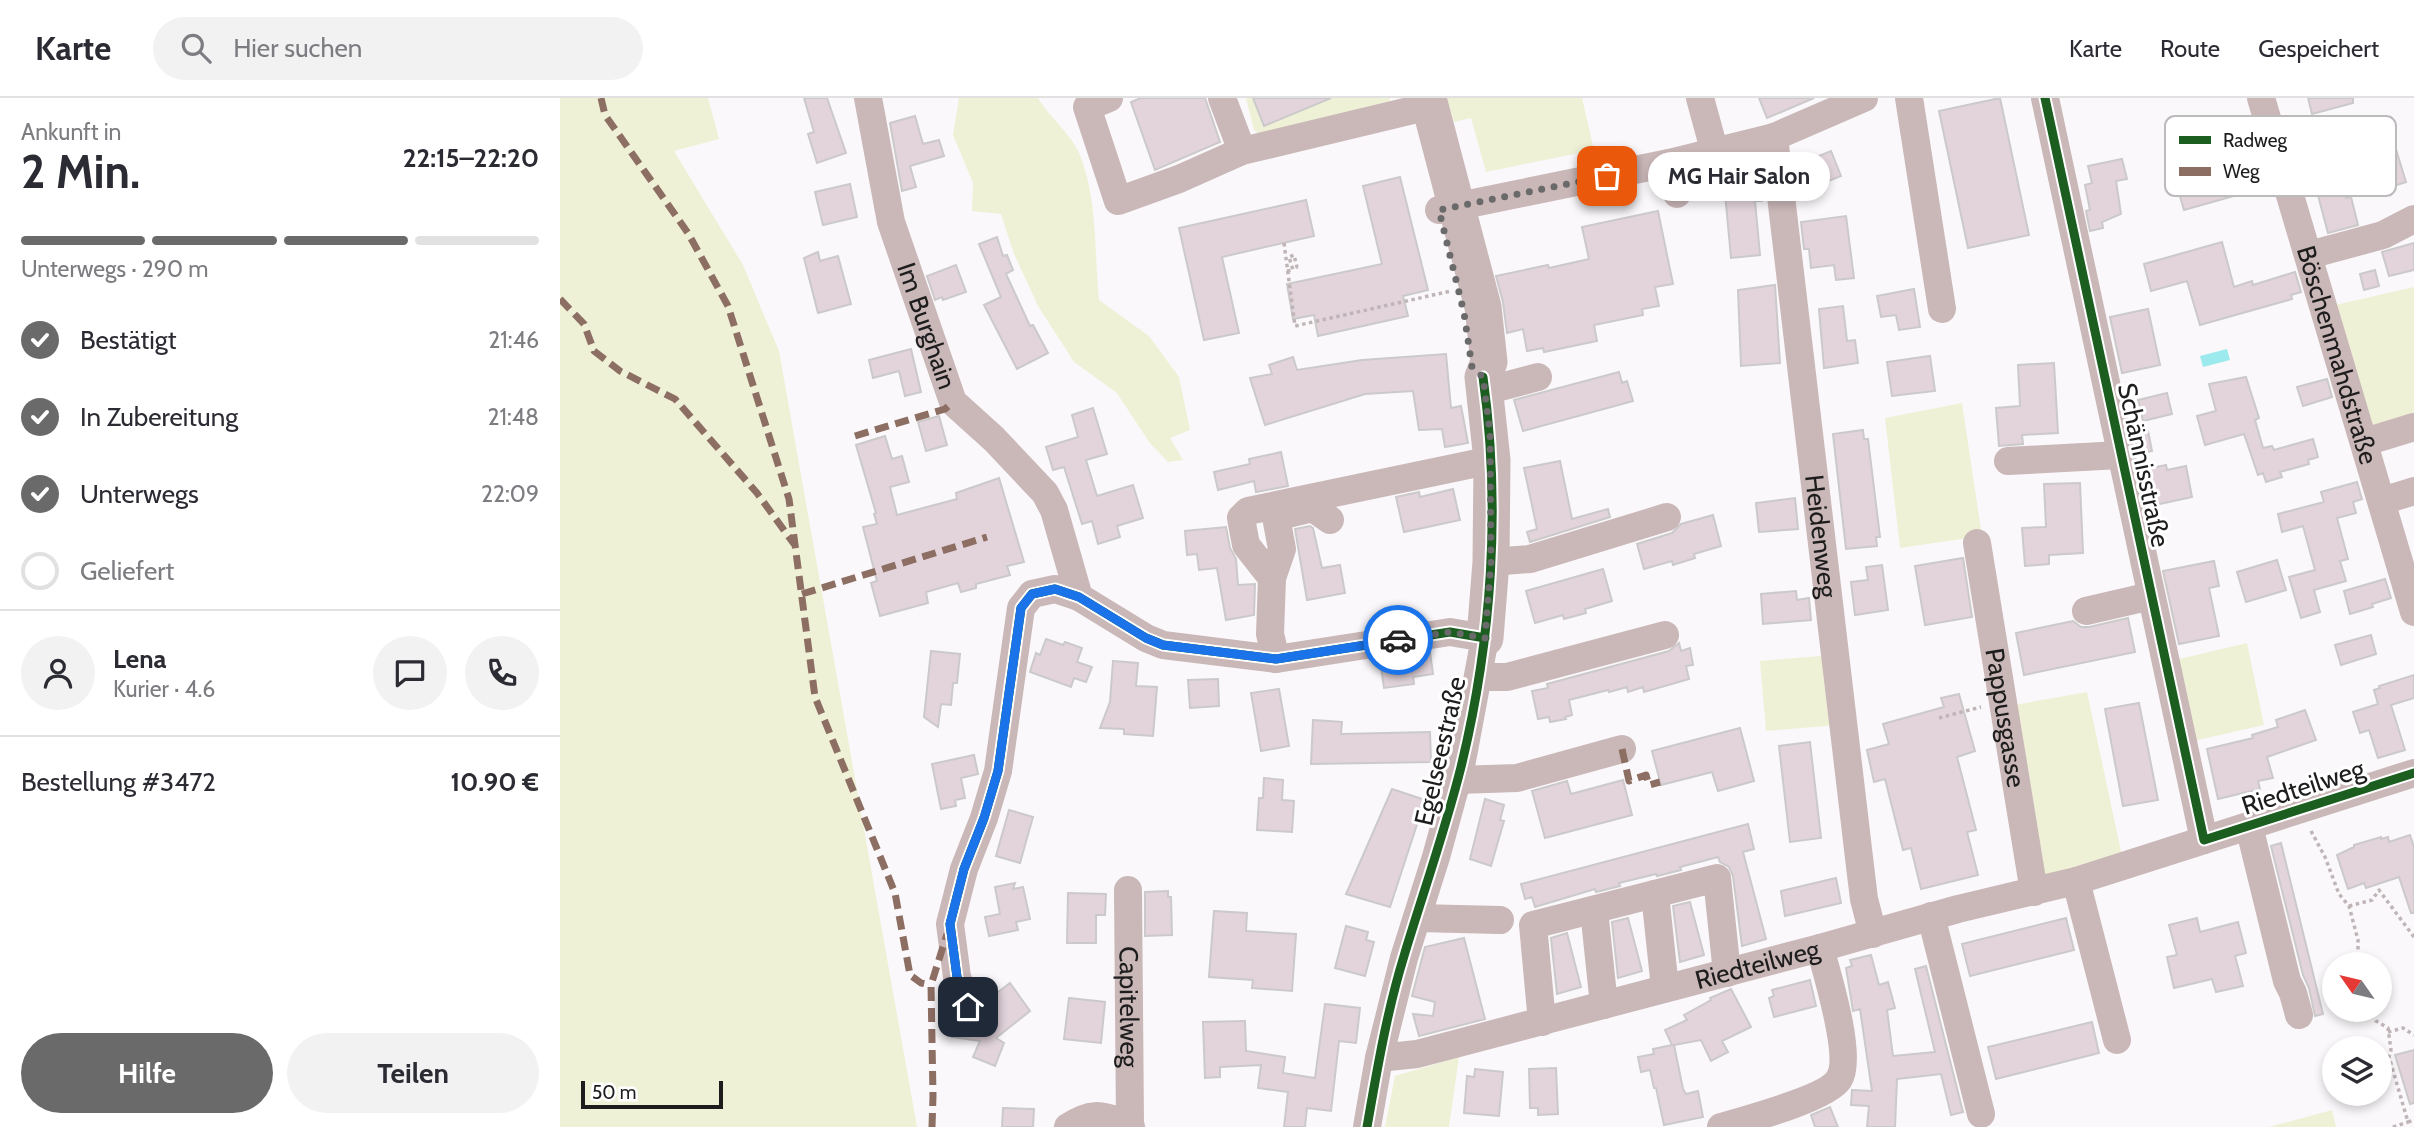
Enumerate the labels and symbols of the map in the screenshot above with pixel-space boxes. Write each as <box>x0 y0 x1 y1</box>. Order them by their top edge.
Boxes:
legend <box>2165 116 2396 196</box>
text: Radweg <box>2223 129 2287 152</box>
pin <box>1577 146 1637 206</box>
callout: MG Hair Salon <box>1649 152 1831 200</box>
text: Weg <box>2223 160 2260 183</box>
street label: Böschenmahdstraße <box>2290 242 2385 468</box>
street label: Im Burghain <box>890 258 963 393</box>
street label: Schännisstraße <box>2111 380 2177 550</box>
street label: Heidenweg <box>1798 473 1844 601</box>
courier <box>1363 605 1433 675</box>
street label: Pappusgasse <box>1978 646 2033 790</box>
street label: Egelseestraße <box>1407 673 1473 829</box>
street label: Riedteilweg <box>2238 752 2369 822</box>
street label: Riedteilweg <box>1692 933 1824 996</box>
street label: Capitelweg <box>1112 946 1146 1069</box>
north arrow <box>2322 952 2392 1022</box>
pin <box>938 977 998 1037</box>
scale bar <box>581 1078 723 1110</box>

